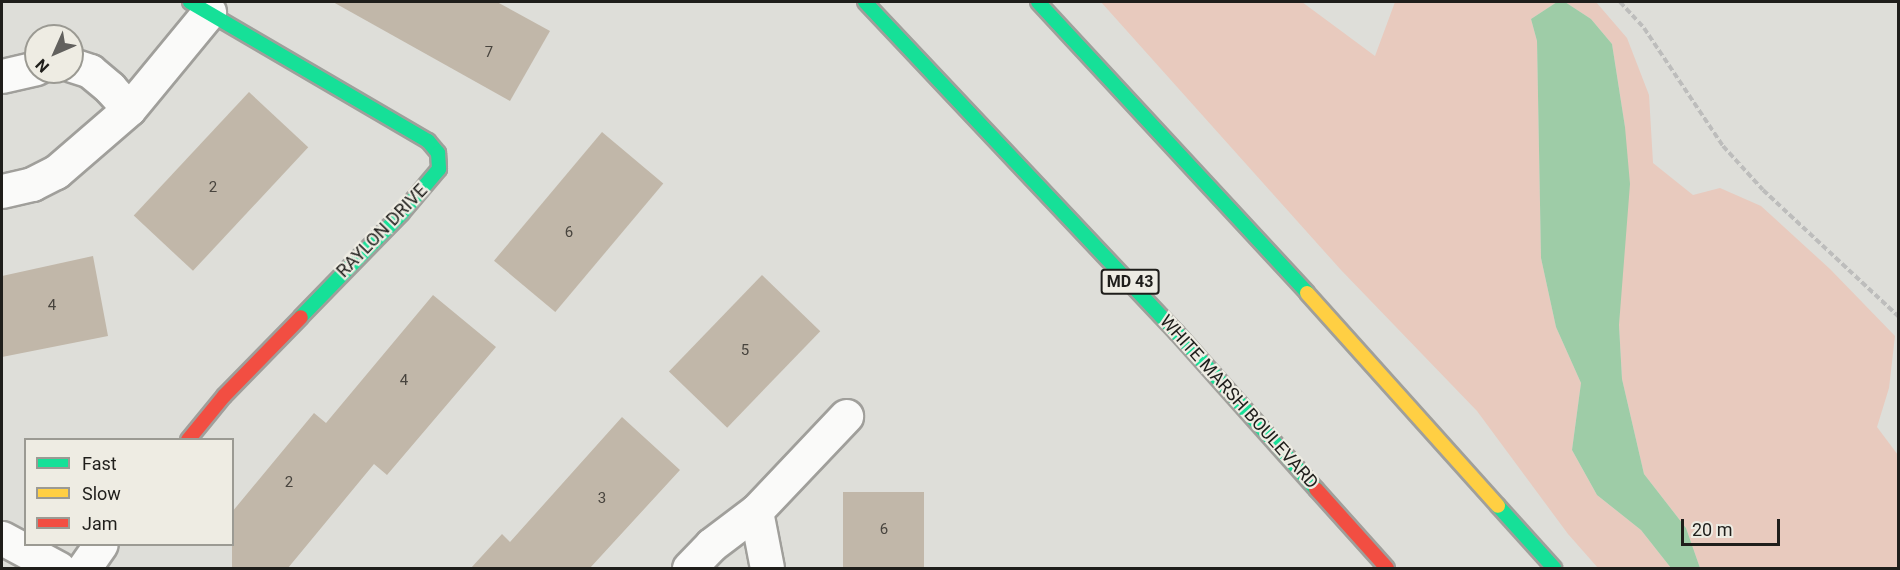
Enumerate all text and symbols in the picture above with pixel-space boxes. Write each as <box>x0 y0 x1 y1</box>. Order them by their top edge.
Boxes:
north arrow <box>24 24 84 84</box>
house number: 7 <box>485 44 493 62</box>
text: N <box>32 55 53 76</box>
house number: 2 <box>209 179 217 197</box>
street label: RAYLON DRIVE <box>332 180 432 282</box>
house number: 6 <box>565 224 573 242</box>
road number: MD 43 <box>1100 269 1160 295</box>
house number: 4 <box>48 297 56 315</box>
street label: WHITE MARSH BOULEVARD <box>1155 311 1323 493</box>
house number: 5 <box>741 342 749 360</box>
house number: 4 <box>400 372 408 390</box>
legend <box>24 438 234 546</box>
text: Fast <box>82 453 117 474</box>
house number: 2 <box>285 474 293 492</box>
text: Slow <box>82 483 121 504</box>
house number: 3 <box>598 490 606 508</box>
scale bar <box>1684 507 1783 545</box>
text: Jam <box>82 513 118 534</box>
text: 20 m <box>1692 519 1732 540</box>
house number: 6 <box>880 521 888 539</box>

